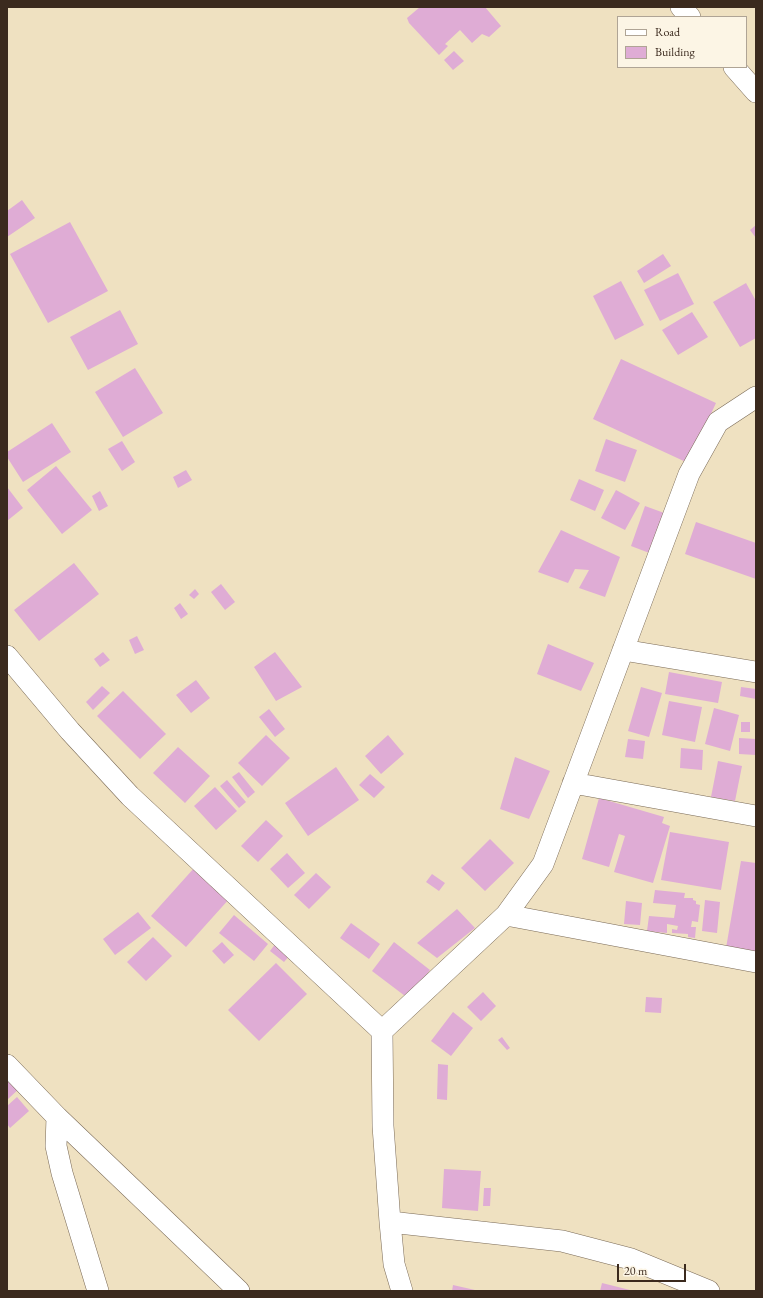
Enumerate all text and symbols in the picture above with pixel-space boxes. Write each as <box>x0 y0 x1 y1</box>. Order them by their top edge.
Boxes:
legend <box>617 16 747 68</box>
text: Road <box>655 24 680 40</box>
text: Building <box>655 44 695 60</box>
scale bar <box>619 1256 688 1282</box>
text: 20 m <box>624 1263 647 1279</box>

